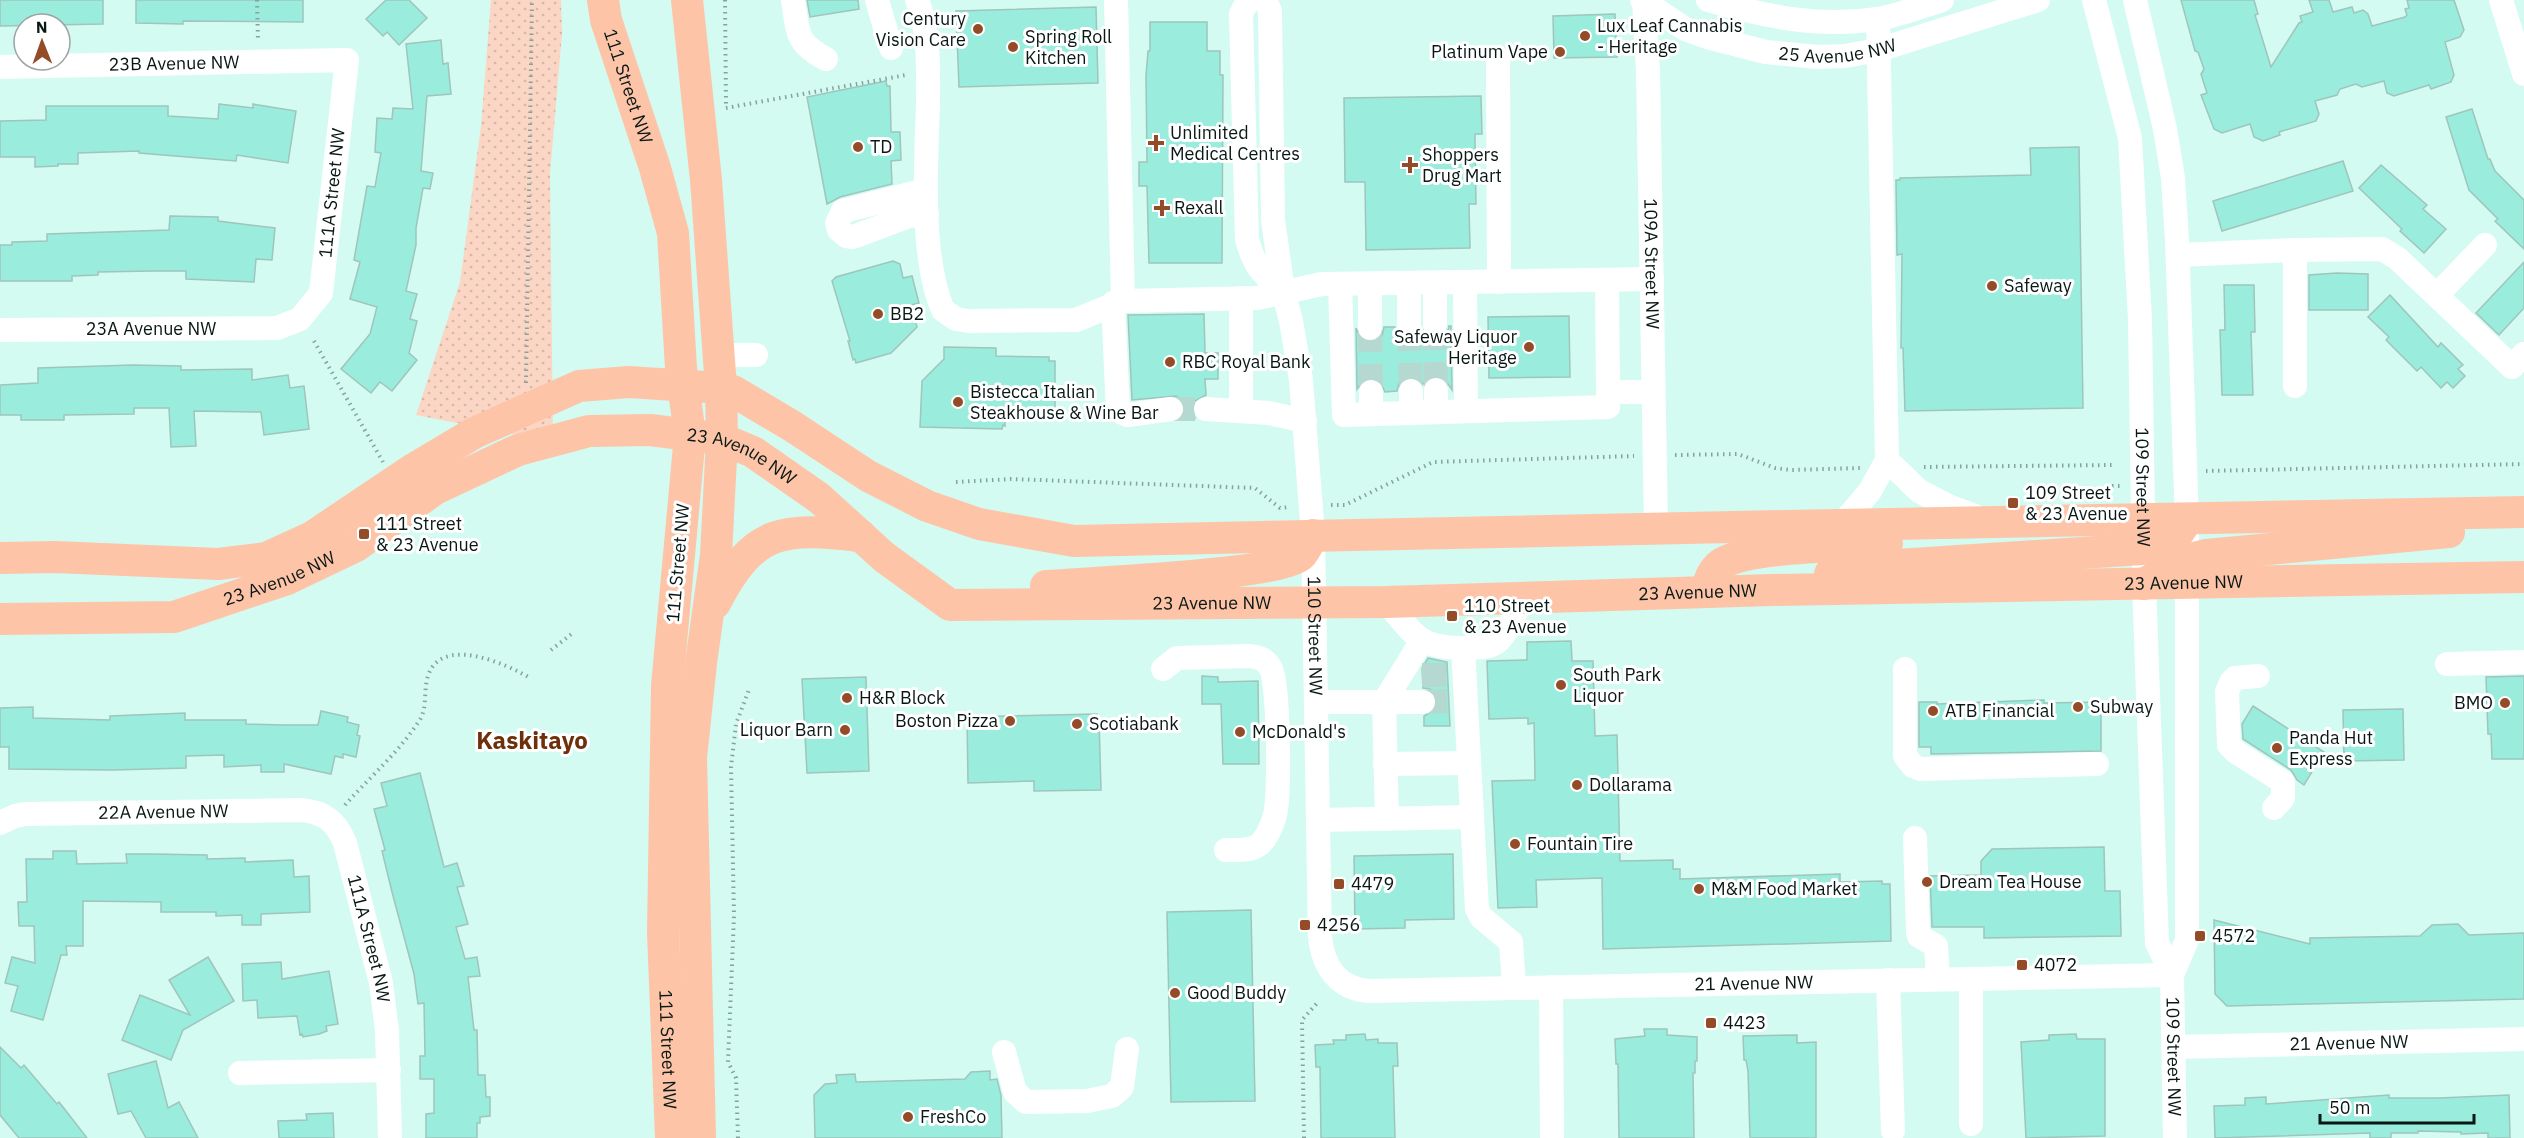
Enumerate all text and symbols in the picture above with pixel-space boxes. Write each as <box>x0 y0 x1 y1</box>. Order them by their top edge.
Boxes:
place label: Century Vision Care <box>876 7 966 51</box>
north arrow <box>12 12 72 72</box>
place label: Lux Leaf Cannabis - Heritage <box>1597 14 1742 58</box>
text: N <box>36 17 48 37</box>
marker: Century Vision Care <box>971 22 985 36</box>
place label: Spring Roll Kitchen <box>1025 25 1112 69</box>
street label: 111 Street NW <box>599 26 658 146</box>
marker: Lux Leaf Cannabis - Heritage <box>1578 29 1592 43</box>
street label: 25 Avenue NW <box>1777 33 1899 68</box>
marker: Spring Roll Kitchen <box>1006 40 1020 54</box>
place label: Platinum Vape <box>1431 40 1548 63</box>
marker: Platinum Vape <box>1553 45 1567 59</box>
street label: 23B Avenue NW <box>108 50 240 76</box>
place label: Unlimited Medical Centres <box>1170 121 1300 165</box>
street label: 111A Street NW <box>313 127 350 259</box>
marker: Unlimited Medical Centres <box>1147 134 1165 152</box>
place label: TD <box>870 135 892 158</box>
marker: TD <box>851 140 865 154</box>
place label: Shoppers Drug Mart <box>1422 143 1502 187</box>
marker: Shoppers Drug Mart <box>1403 158 1417 172</box>
place label: Rexall <box>1174 196 1223 219</box>
street label: 109A Street NW <box>1639 198 1665 329</box>
marker: Rexall <box>1155 201 1169 215</box>
place label: Safeway <box>2004 274 2072 297</box>
marker: Safeway <box>1985 279 1999 293</box>
place label: BB2 <box>890 302 924 325</box>
marker: BB2 <box>871 307 885 321</box>
street label: 23A Avenue NW <box>86 317 216 340</box>
place label: Safeway Liquor Heritage <box>1394 325 1517 369</box>
marker: Safeway Liquor Heritage <box>1522 340 1536 354</box>
place label: RBC Royal Bank <box>1182 350 1311 373</box>
marker: RBC Royal Bank <box>1163 355 1177 369</box>
place label: Bistecca Italian Steakhouse & Wine Bar <box>970 380 1159 424</box>
marker: Bistecca Italian Steakhouse & Wine Bar <box>951 395 965 409</box>
street label: 23 Avenue NW <box>685 423 801 490</box>
street label: 109 Street NW <box>2131 427 2155 547</box>
place label: 109 Street & 23 Avenue <box>2025 481 2128 525</box>
marker: 109 Street & 23 Avenue <box>2006 496 2020 510</box>
street label: 111 Street NW <box>661 503 694 623</box>
place label: 111 Street & 23 Avenue <box>376 512 479 556</box>
marker: 111 Street & 23 Avenue <box>357 527 371 541</box>
street label: 23 Avenue NW <box>220 546 339 611</box>
street label: 23 Avenue NW <box>2124 570 2243 595</box>
street label: 110 Street NW <box>1303 576 1328 696</box>
street label: 23 Avenue NW <box>1638 578 1757 605</box>
street label: 23 Avenue NW <box>1152 591 1271 615</box>
place label: 110 Street & 23 Avenue <box>1464 594 1567 638</box>
marker: 110 Street & 23 Avenue <box>1445 609 1459 623</box>
place label: South Park Liquor <box>1573 663 1661 707</box>
marker: South Park Liquor <box>1554 678 1568 692</box>
place label: H&R Block <box>859 686 946 709</box>
marker: H&R Block <box>840 691 854 705</box>
place label: BMO <box>2454 691 2493 714</box>
place label: Subway <box>2090 695 2153 718</box>
marker: BMO <box>2498 696 2512 710</box>
place label: ATB Financial <box>1945 699 2054 722</box>
marker: Subway <box>2071 700 2085 714</box>
marker: ATB Financial <box>1926 704 1940 718</box>
place label: Boston Pizza <box>895 709 998 732</box>
place label: Scotiabank <box>1089 712 1179 735</box>
marker: Boston Pizza <box>1003 714 1017 728</box>
marker: Scotiabank <box>1070 717 1084 731</box>
place label: Liquor Barn <box>740 718 833 741</box>
place label: McDonald's <box>1252 720 1346 743</box>
marker: Liquor Barn <box>838 723 852 737</box>
district label: Kaskitayo <box>476 724 588 756</box>
marker: McDonald's <box>1233 725 1247 739</box>
place label: Panda Hut Express <box>2289 726 2373 770</box>
marker: Panda Hut Express <box>2270 741 2284 755</box>
place label: Dollarama <box>1589 773 1672 796</box>
marker: Dollarama <box>1570 778 1584 792</box>
street label: 22A Avenue NW <box>98 799 229 824</box>
place label: Fountain Tire <box>1527 832 1633 855</box>
marker: Fountain Tire <box>1508 837 1522 851</box>
place label: Dream Tea House <box>1939 870 2082 893</box>
street label: 111A Street NW <box>343 872 395 1004</box>
place label: 4479 <box>1351 872 1394 895</box>
marker: Dream Tea House <box>1920 875 1934 889</box>
marker: 4479 <box>1332 877 1346 891</box>
place label: M&M Food Market <box>1711 877 1858 900</box>
marker: M&M Food Market <box>1692 882 1706 896</box>
place label: 4256 <box>1317 913 1360 936</box>
marker: 4256 <box>1298 918 1312 932</box>
place label: 4572 <box>2212 924 2255 947</box>
marker: 4572 <box>2193 929 2207 943</box>
place label: 4072 <box>2034 953 2077 976</box>
marker: 4072 <box>2015 958 2029 972</box>
street label: 21 Avenue NW <box>1694 970 1813 996</box>
place label: Good Buddy <box>1187 981 1286 1004</box>
marker: Good Buddy <box>1168 986 1182 1000</box>
street label: 111 Street NW <box>654 989 682 1109</box>
street label: 109 Street NW <box>2161 997 2187 1116</box>
place label: 4423 <box>1723 1011 1766 1034</box>
marker: 4423 <box>1704 1016 1718 1030</box>
street label: 21 Avenue NW <box>2289 1030 2409 1055</box>
scale bar <box>2320 1087 2474 1125</box>
text: 50 m <box>2329 1096 2371 1119</box>
place label: FreshCo <box>920 1105 986 1128</box>
marker: FreshCo <box>901 1110 915 1124</box>

